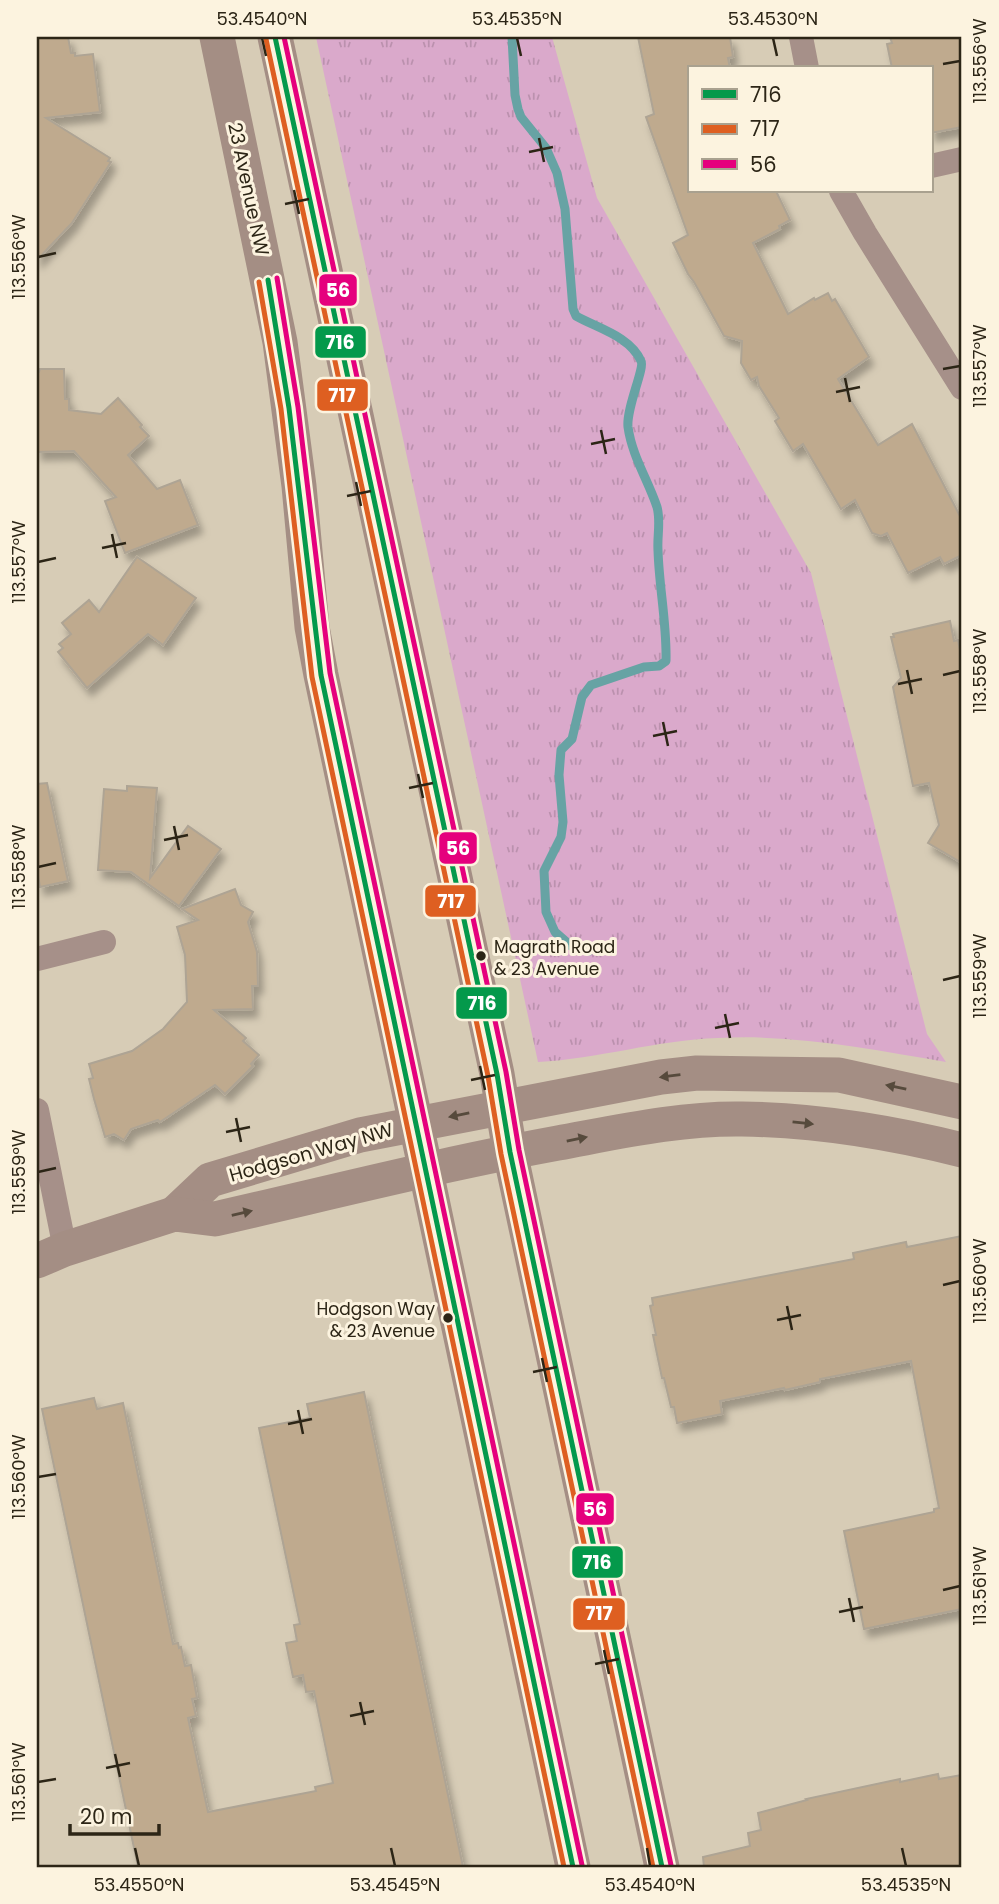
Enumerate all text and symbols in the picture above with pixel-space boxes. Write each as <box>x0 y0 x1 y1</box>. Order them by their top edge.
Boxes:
text: 53.4540°N <box>217 6 307 31</box>
text: 53.4535°N <box>472 6 562 31</box>
text: 53.4530°N <box>728 6 818 31</box>
text: 113.556°W <box>967 18 992 103</box>
legend <box>688 66 932 192</box>
text: 716 <box>750 80 782 109</box>
text: 717 <box>750 114 780 143</box>
street label: 23 Avenue NW <box>221 120 276 259</box>
text: 56 <box>750 150 777 179</box>
text: 113.556°W <box>6 214 31 299</box>
line badge: 56 <box>318 273 358 307</box>
text: 56 <box>326 277 350 304</box>
text: 113.557°W <box>967 324 992 408</box>
line badge: 716 <box>314 325 367 359</box>
text: 716 <box>325 329 355 356</box>
line badge: 717 <box>316 378 369 412</box>
text: 717 <box>328 382 356 409</box>
text: 113.557°W <box>6 520 31 604</box>
text: 113.558°W <box>967 628 992 713</box>
text: 113.558°W <box>6 824 31 909</box>
line badge: 56 <box>438 831 478 865</box>
text: 56 <box>446 835 470 862</box>
line badge: 717 <box>424 884 477 918</box>
text: 717 <box>437 888 465 915</box>
text: 113.559°W <box>967 933 992 1018</box>
place label: Magrath Road & 23 Avenue <box>494 935 615 981</box>
marker: Magrath Road & 23 Avenue <box>474 949 488 963</box>
line badge: 716 <box>455 986 508 1020</box>
text: 716 <box>467 990 497 1017</box>
one-way arrow <box>659 1071 681 1082</box>
one-way arrow <box>885 1081 907 1092</box>
one-way arrow <box>448 1109 470 1120</box>
street label: Hodgson Way NW <box>226 1116 397 1189</box>
one-way arrow <box>792 1118 814 1129</box>
text: 113.559°W <box>6 1129 31 1214</box>
one-way arrow <box>566 1134 588 1145</box>
one-way arrow <box>231 1207 253 1218</box>
text: 113.560°W <box>967 1238 992 1323</box>
place label: Hodgson Way & 23 Avenue <box>317 1297 435 1343</box>
marker: Hodgson Way & 23 Avenue <box>441 1311 455 1325</box>
text: 113.560°W <box>6 1434 31 1519</box>
line badge: 56 <box>575 1492 615 1526</box>
text: 56 <box>583 1496 607 1523</box>
line badge: 716 <box>571 1545 624 1579</box>
text: 113.561°W <box>967 1546 992 1626</box>
text: 716 <box>582 1549 612 1576</box>
line badge: 717 <box>572 1597 626 1631</box>
text: 717 <box>585 1600 613 1627</box>
text: 113.561°W <box>6 1742 31 1822</box>
scale bar <box>70 1792 159 1836</box>
text: 20 m <box>80 1802 133 1831</box>
text: 53.4550°N <box>94 1872 184 1897</box>
text: 53.4545°N <box>350 1872 440 1897</box>
text: 53.4540°N <box>605 1872 695 1897</box>
text: 53.4535°N <box>861 1872 951 1897</box>

